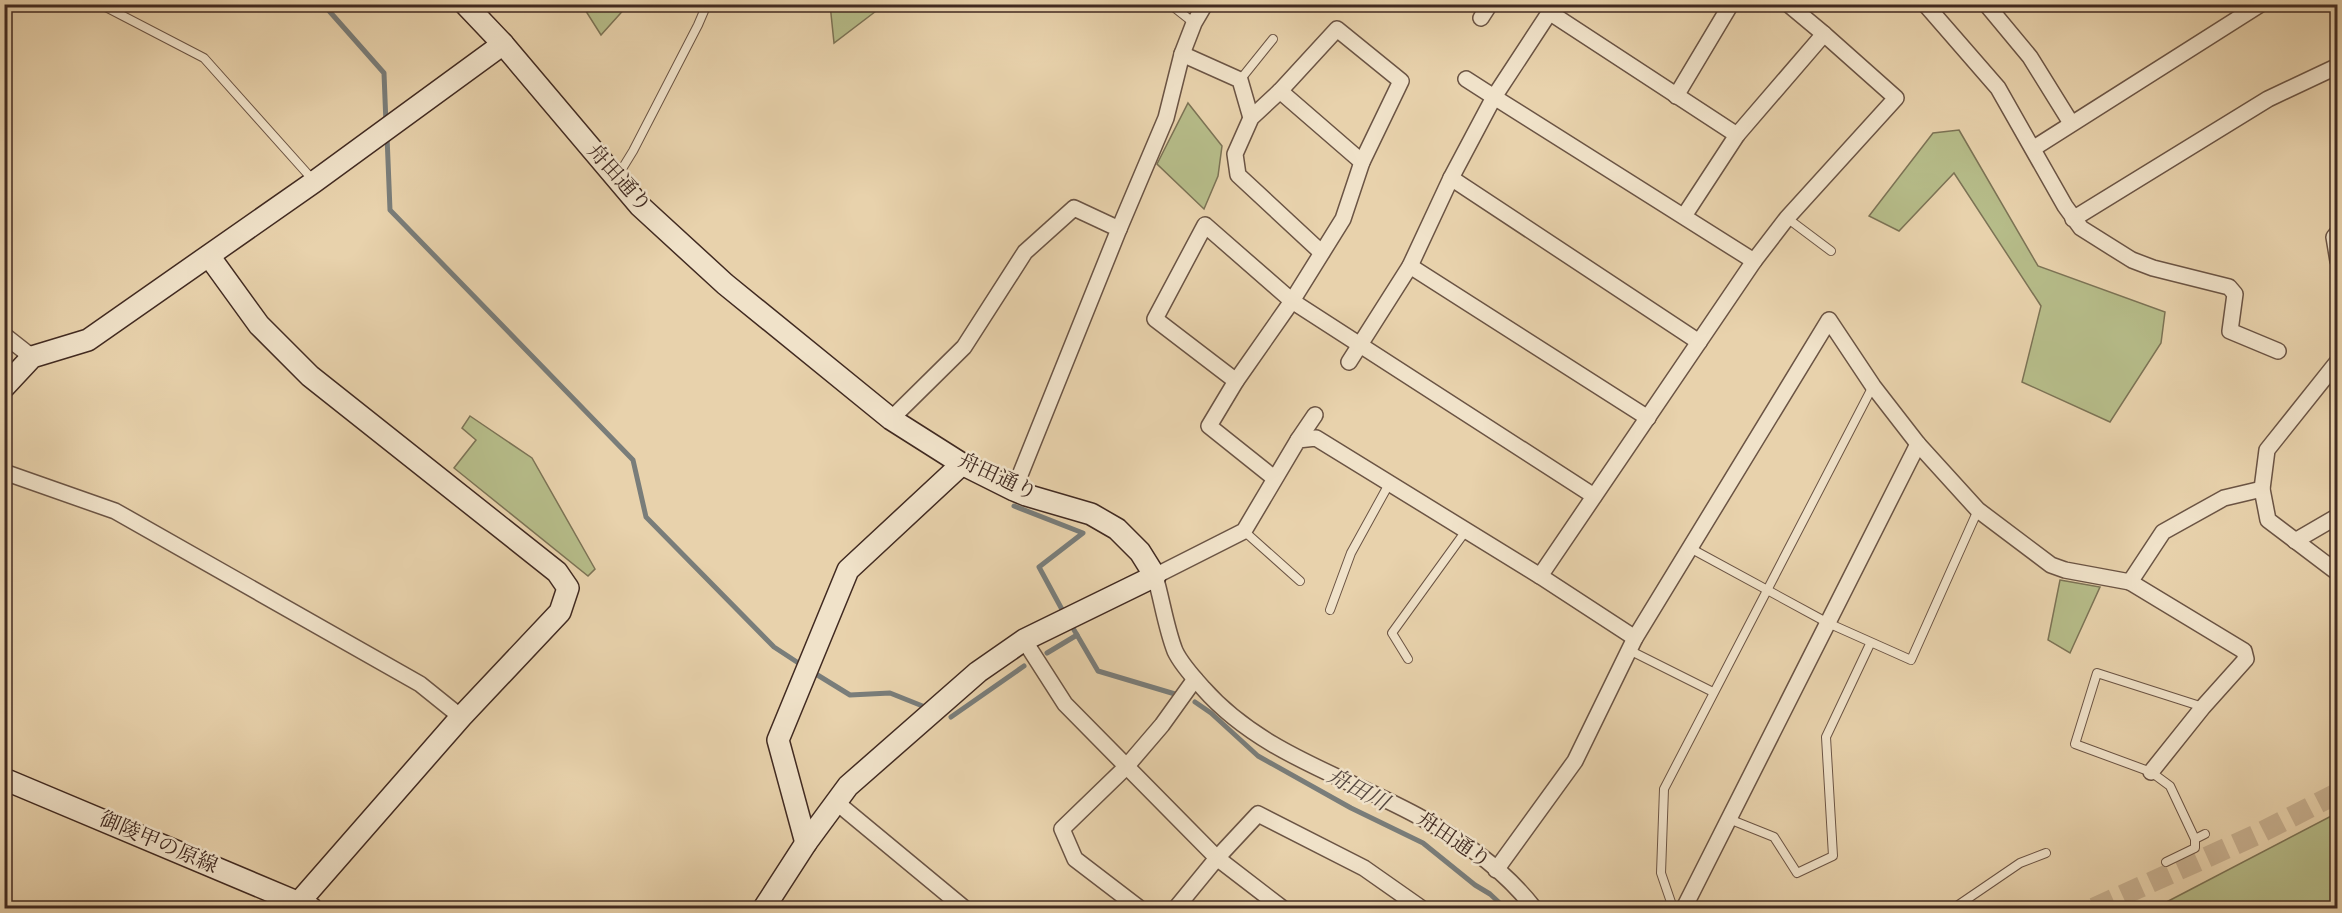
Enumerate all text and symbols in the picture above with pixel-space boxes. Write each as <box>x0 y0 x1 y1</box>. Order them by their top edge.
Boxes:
street label: 舟田通り <box>579 138 657 220</box>
street label: 舟田通り <box>953 447 1041 509</box>
water label: 舟田川 <box>1320 761 1395 822</box>
street label: 舟田通り <box>1410 805 1496 877</box>
street label: 御陵甲の原線 <box>94 806 222 882</box>

